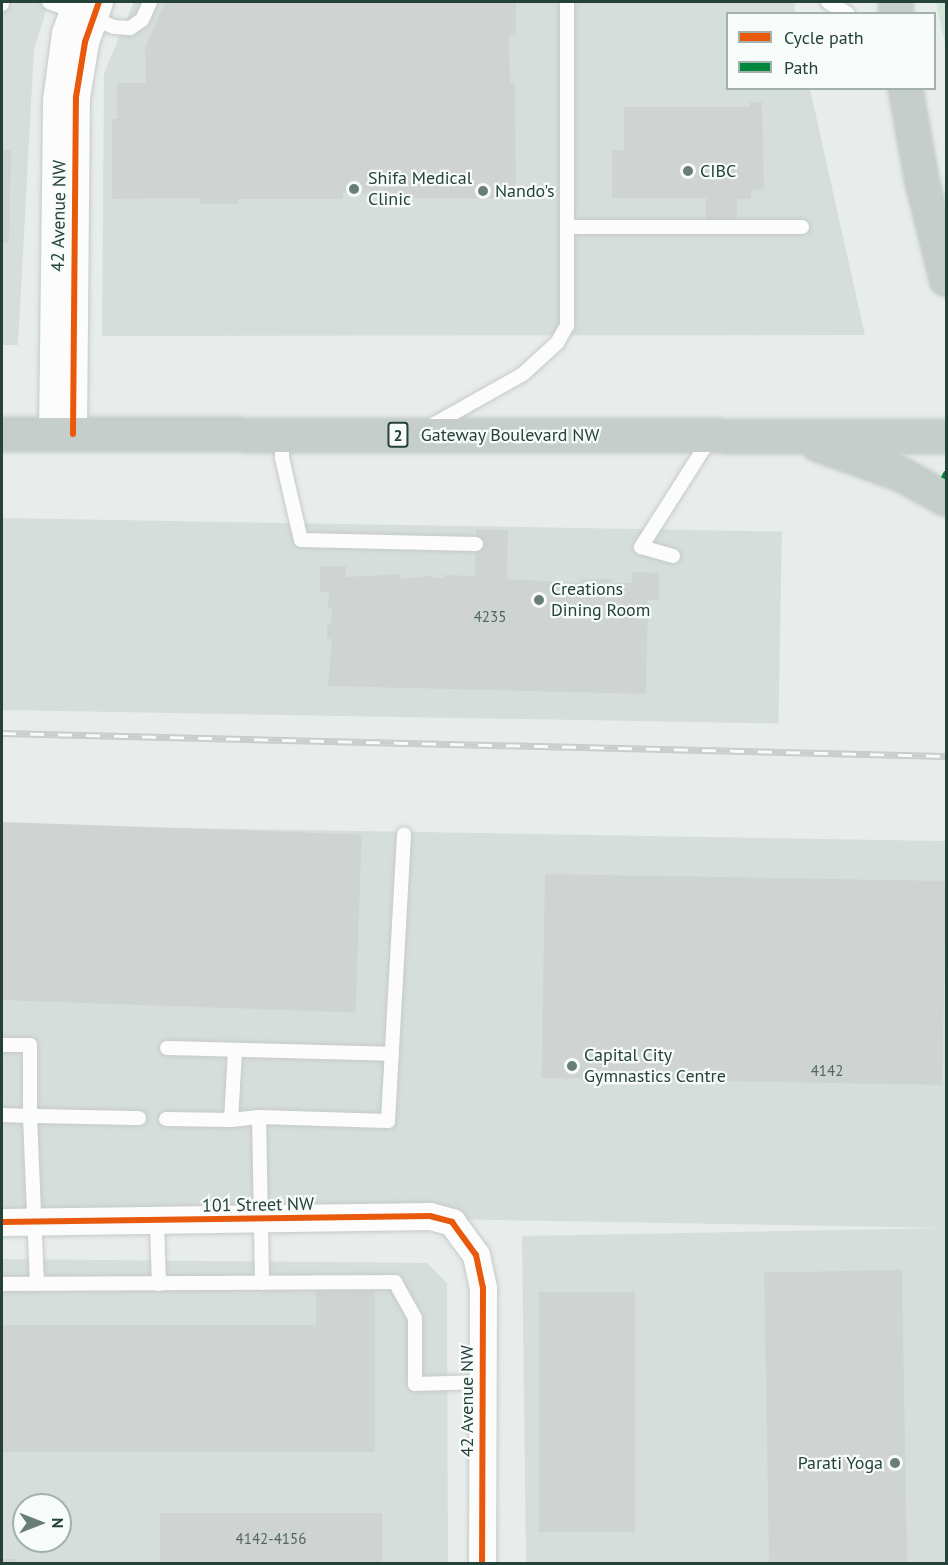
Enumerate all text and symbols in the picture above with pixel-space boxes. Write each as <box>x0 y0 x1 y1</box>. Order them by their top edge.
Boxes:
legend <box>726 12 936 90</box>
text: Cycle path <box>784 26 864 49</box>
text: Path <box>784 56 818 79</box>
street label: 42 Avenue NW <box>47 160 71 272</box>
place label: CIBC <box>700 160 736 182</box>
marker: CIBC <box>681 164 695 178</box>
place label: Shifa Medical Clinic <box>368 168 472 210</box>
marker: Shifa Medical Clinic <box>345 180 363 198</box>
place label: Nando's <box>495 180 555 202</box>
marker: Nando's <box>476 184 490 198</box>
road number: 2 <box>386 422 410 448</box>
street label: Gateway Boulevard NW <box>420 424 600 446</box>
place label: Creations Dining Room <box>551 579 650 622</box>
marker: Creations Dining Room <box>532 593 546 607</box>
house number: 4235 <box>474 608 506 626</box>
place label: Capital City Gymnastics Centre <box>584 1045 726 1088</box>
marker: Capital City Gymnastics Centre <box>565 1059 579 1073</box>
house number: 4142 <box>811 1062 843 1080</box>
street label: 101 Street NW <box>202 1193 314 1217</box>
street label: 42 Avenue NW <box>456 1345 478 1457</box>
place label: Parati Yoga <box>797 1452 883 1474</box>
marker: Parati Yoga <box>888 1456 902 1470</box>
north arrow <box>12 1493 72 1553</box>
text: N <box>48 1518 68 1528</box>
house number: 4142-4156 <box>236 1530 306 1548</box>

